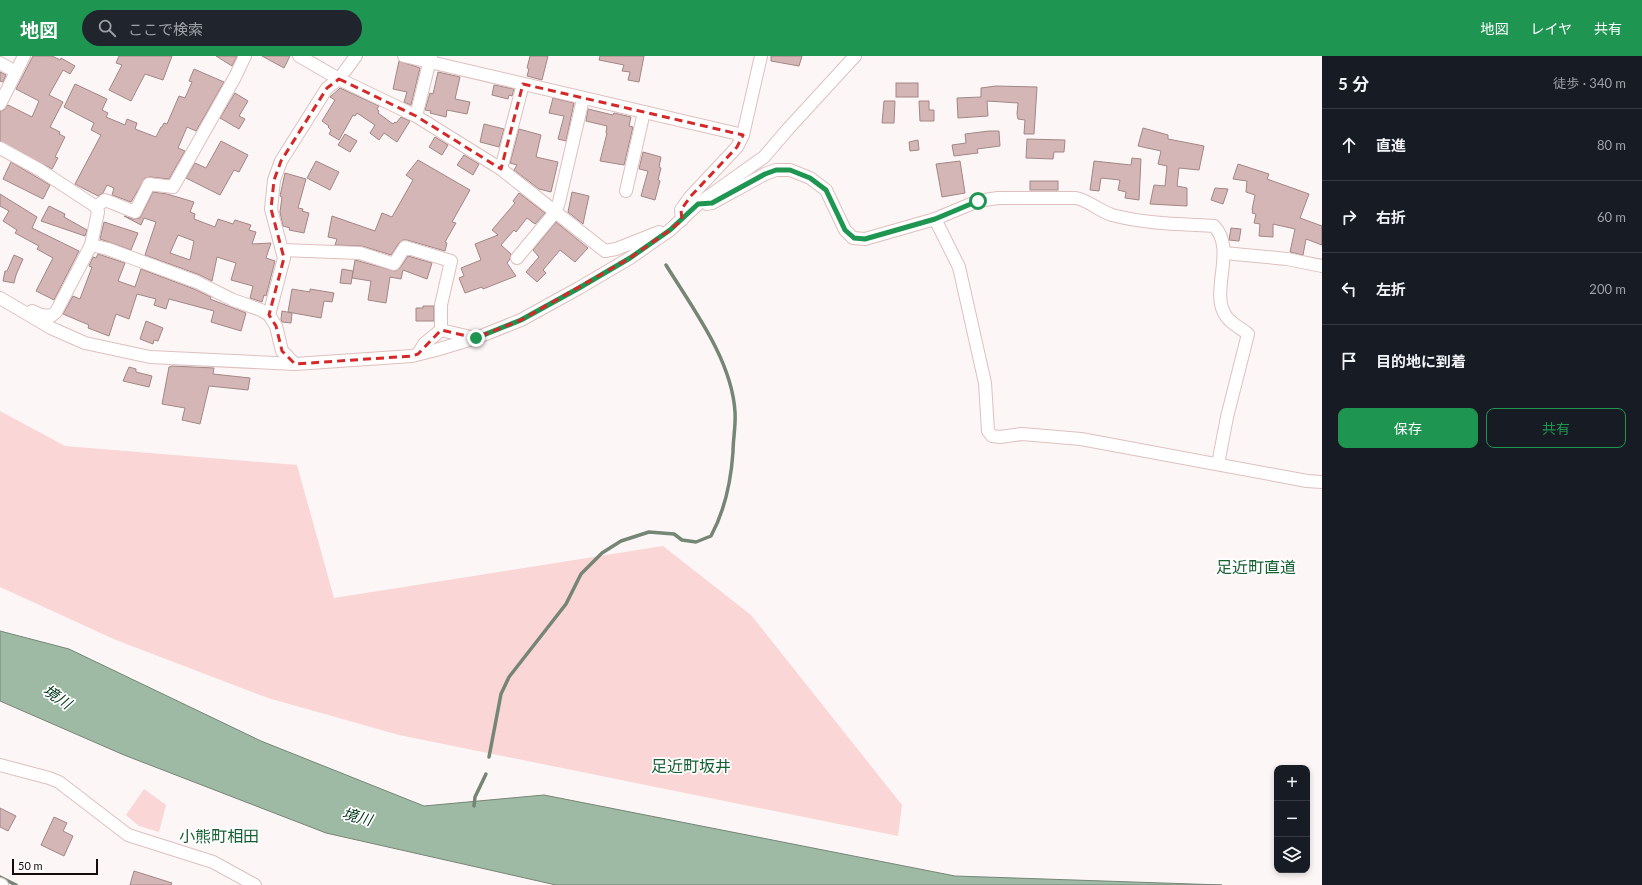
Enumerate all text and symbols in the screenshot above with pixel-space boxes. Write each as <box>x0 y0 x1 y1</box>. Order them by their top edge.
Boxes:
search box <box>82 10 362 46</box>
icon: search <box>96 17 118 39</box>
text: 地図 <box>20 18 58 41</box>
text: ここで検索 <box>128 20 203 38</box>
text: 地図 <box>1480 20 1508 37</box>
text: レイヤ <box>1530 20 1572 37</box>
text: 共有 <box>1594 20 1622 37</box>
text: 5 分 <box>1338 73 1369 94</box>
text: 徒歩 · 340 m <box>1553 75 1626 91</box>
icon: ahead <box>1338 134 1360 156</box>
text: 直進 <box>1376 136 1406 154</box>
text: 80 m <box>1597 137 1626 153</box>
route start <box>969 192 987 210</box>
icon: right <box>1338 206 1360 228</box>
text: 右折 <box>1376 208 1406 226</box>
text: 60 m <box>1597 209 1626 225</box>
icon: left <box>1338 278 1360 300</box>
text: 左折 <box>1376 280 1406 298</box>
text: 200 m <box>1589 281 1626 297</box>
route end <box>467 329 485 347</box>
icon: arrive <box>1338 350 1360 372</box>
text: 目的地に到着 <box>1376 352 1466 370</box>
button: 保存 <box>1338 408 1478 448</box>
button: 共有 <box>1486 408 1626 448</box>
district label: 足近町直道 <box>1216 557 1296 576</box>
water label: 境川 <box>40 680 77 713</box>
district label: 足近町坂井 <box>651 756 731 775</box>
map controls <box>1274 765 1310 873</box>
button: + <box>1274 765 1310 801</box>
button: − <box>1274 801 1310 837</box>
water label: 境川 <box>340 803 376 829</box>
district label: 小熊町相田 <box>179 826 259 845</box>
button: layers <box>1274 837 1310 873</box>
scale bar <box>12 857 98 876</box>
text: 50 m <box>18 859 43 872</box>

